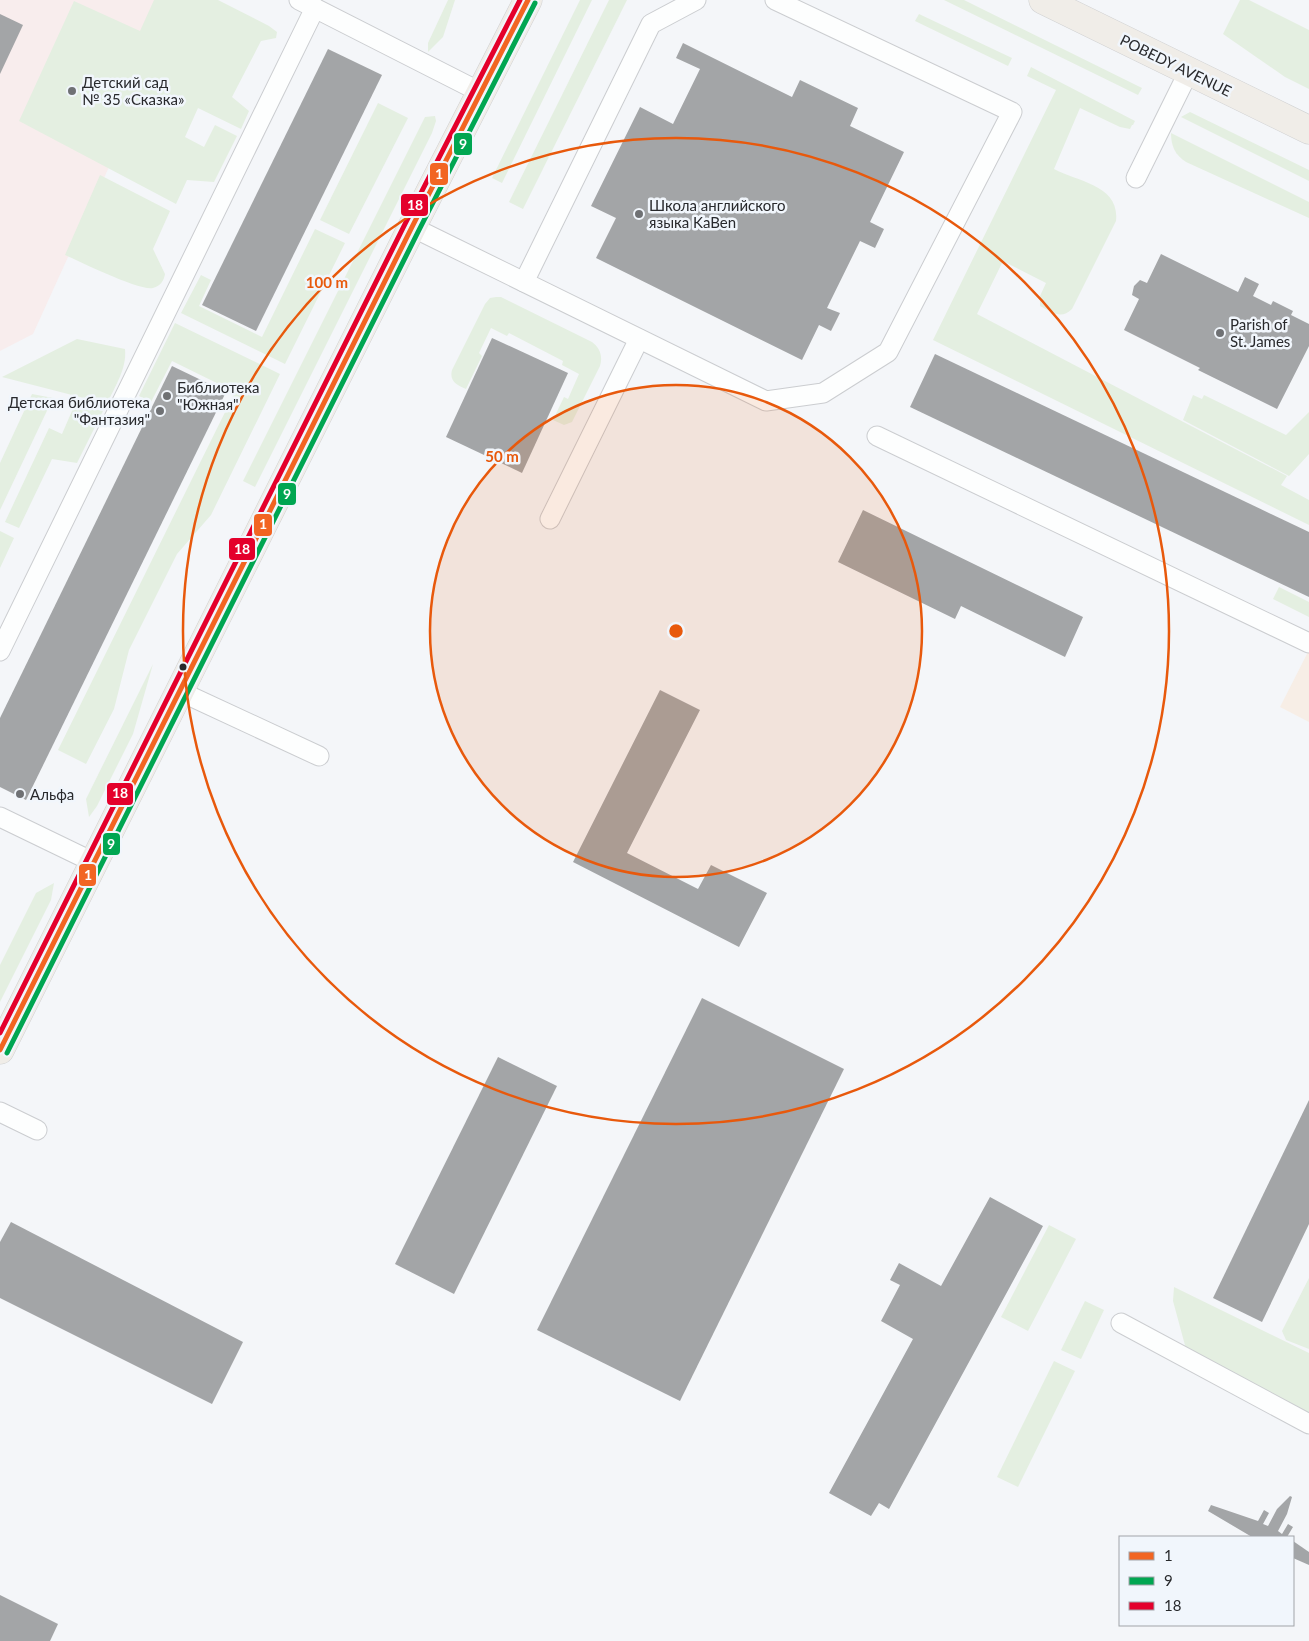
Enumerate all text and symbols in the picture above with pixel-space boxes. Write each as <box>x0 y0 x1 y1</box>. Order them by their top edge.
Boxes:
street label: POBEDY AVENUE <box>1117 30 1235 100</box>
place label: Детский сад № 35 «Сказка» <box>82 73 184 108</box>
marker: Детский сад № 35 «Сказка» <box>66 85 78 97</box>
line badge: 9 <box>453 132 473 156</box>
text: 9 <box>459 135 467 152</box>
line badge: 1 <box>429 162 449 186</box>
text: 1 <box>435 165 443 182</box>
line badge: 18 <box>400 193 429 217</box>
text: 18 <box>407 196 423 213</box>
place label: Школа английского языка KaBen <box>649 196 786 231</box>
marker: Школа английского языка KaBen <box>633 208 645 220</box>
text: 100 m <box>306 273 348 291</box>
place label: Parish of St. James <box>1230 315 1290 350</box>
marker: Parish of St. James <box>1214 327 1226 339</box>
place label: Библиотека "Южная" <box>177 378 259 413</box>
marker: Библиотека "Южная" <box>161 390 173 402</box>
place label: Детская библиотека "Фантазия" <box>8 393 150 428</box>
marker: Детская библиотека "Фантазия" <box>154 405 166 417</box>
text: 50 m <box>485 447 519 465</box>
line badge: 9 <box>277 482 297 506</box>
text: 9 <box>283 485 291 502</box>
line badge: 1 <box>253 513 273 537</box>
text: 1 <box>259 515 267 532</box>
line badge: 18 <box>228 537 256 561</box>
text: 18 <box>234 540 250 557</box>
centre of rings <box>667 622 685 640</box>
unlabelled marker <box>178 662 188 672</box>
line badge: 18 <box>106 782 134 806</box>
text: 18 <box>112 784 128 801</box>
place label: Альфа <box>30 785 74 803</box>
marker: Альфа <box>14 788 26 800</box>
line badge: 9 <box>102 832 121 856</box>
text: 9 <box>107 835 115 852</box>
line badge: 1 <box>78 863 97 887</box>
text: 1 <box>84 866 92 883</box>
legend <box>1119 1536 1294 1626</box>
text: 1 <box>1164 1546 1173 1564</box>
text: 9 <box>1164 1571 1173 1589</box>
text: 18 <box>1164 1596 1181 1614</box>

